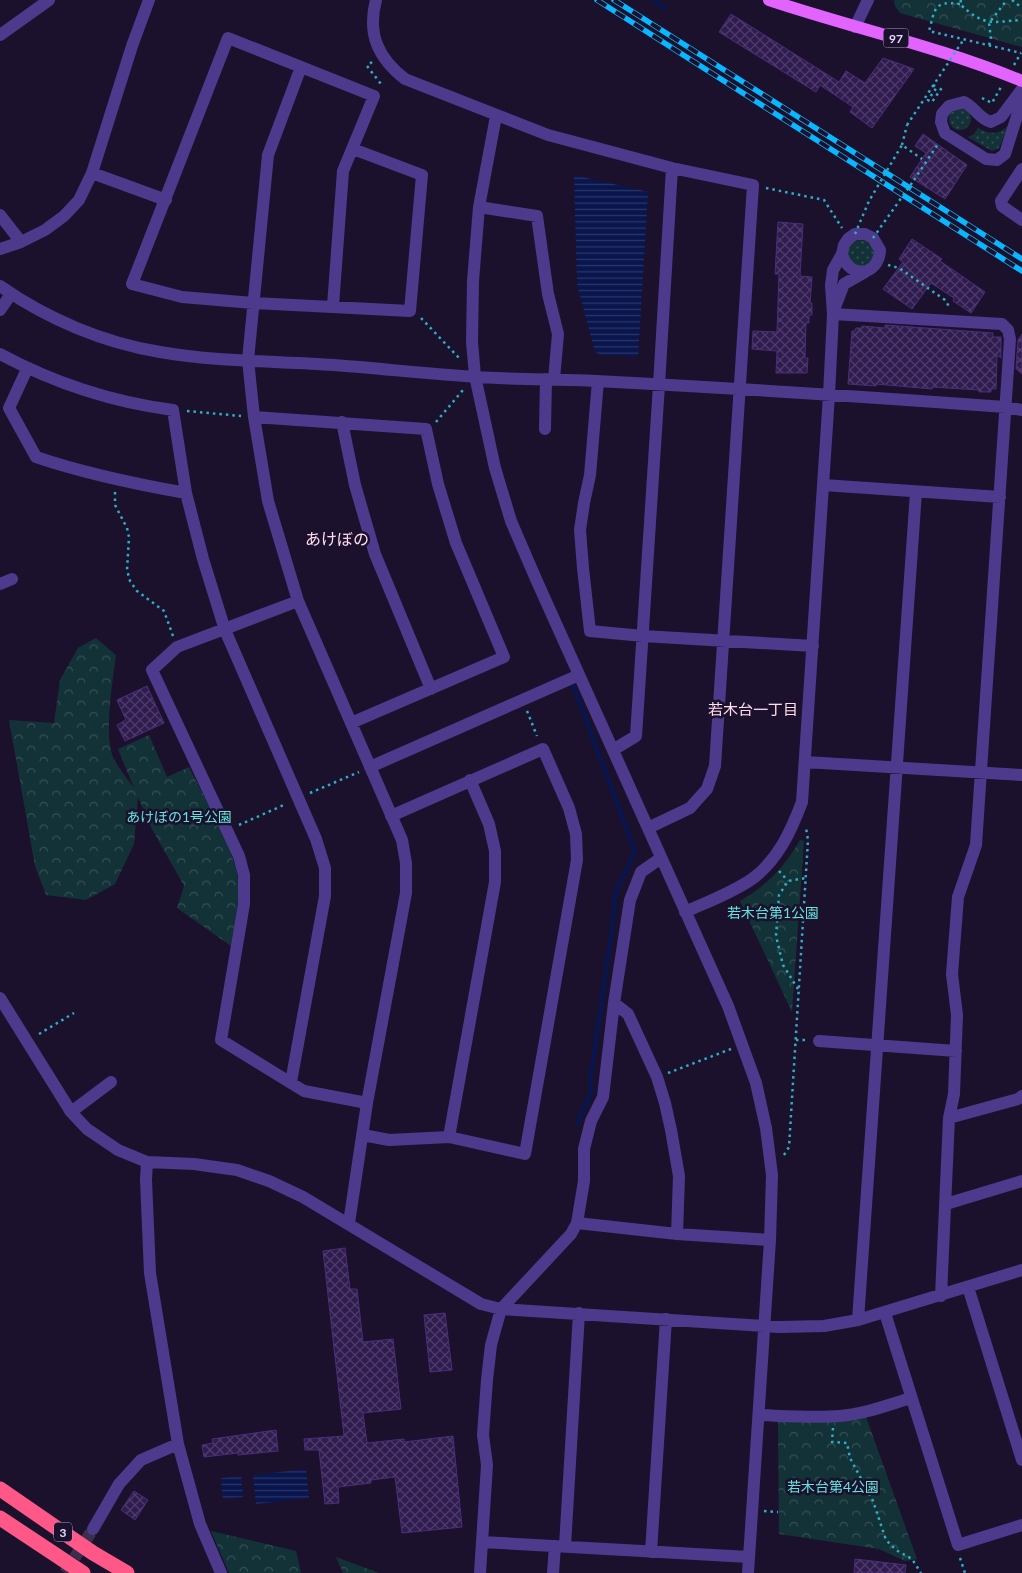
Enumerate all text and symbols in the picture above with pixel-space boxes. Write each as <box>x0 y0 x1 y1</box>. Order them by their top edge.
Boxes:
road number: 97 <box>884 28 908 48</box>
district label: あけぼの <box>305 529 369 548</box>
district label: 若木台一丁目 <box>708 700 798 718</box>
park label: あけぼの1号公園 <box>126 808 232 825</box>
park label: 若木台第1公園 <box>727 904 819 921</box>
park label: 若木台第4公園 <box>787 1478 879 1495</box>
road number: 3 <box>54 1522 72 1541</box>

